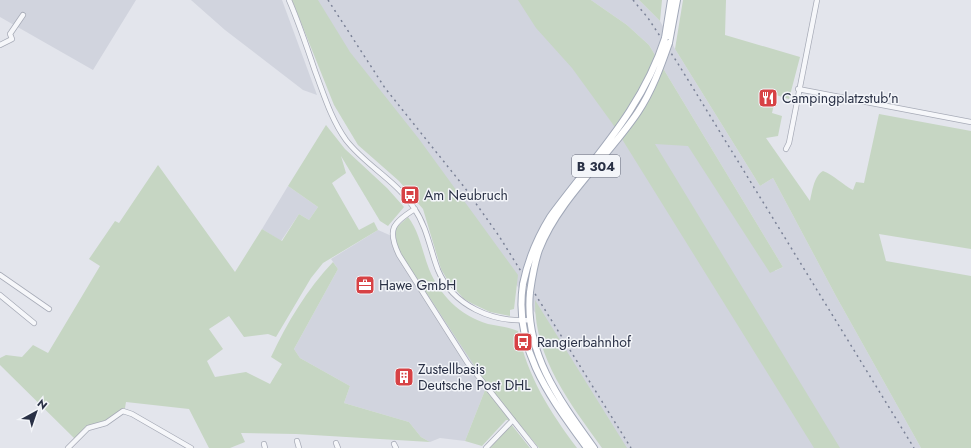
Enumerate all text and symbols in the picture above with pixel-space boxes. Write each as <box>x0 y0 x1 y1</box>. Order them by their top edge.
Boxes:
restaurant icon: Campingplatzstub'n <box>757 87 779 109</box>
place label: Campingplatzstub'n <box>782 88 898 108</box>
road number: B 304 <box>572 155 620 177</box>
bus stop icon: Am Neubruch <box>399 184 421 206</box>
place label: Am Neubruch <box>424 185 508 205</box>
office icon: Hawe GmbH <box>354 274 376 296</box>
place label: Hawe GmbH <box>379 275 456 295</box>
bus stop icon: Rangierbahnhof <box>512 331 534 353</box>
place label: Rangierbahnhof <box>537 332 632 352</box>
place label: Zustellbasis Deutsche Post DHL <box>418 359 531 395</box>
building icon: Zustellbasis Deutsche Post DHL <box>393 366 415 388</box>
north arrow <box>16 392 56 432</box>
text: N <box>34 395 51 413</box>

